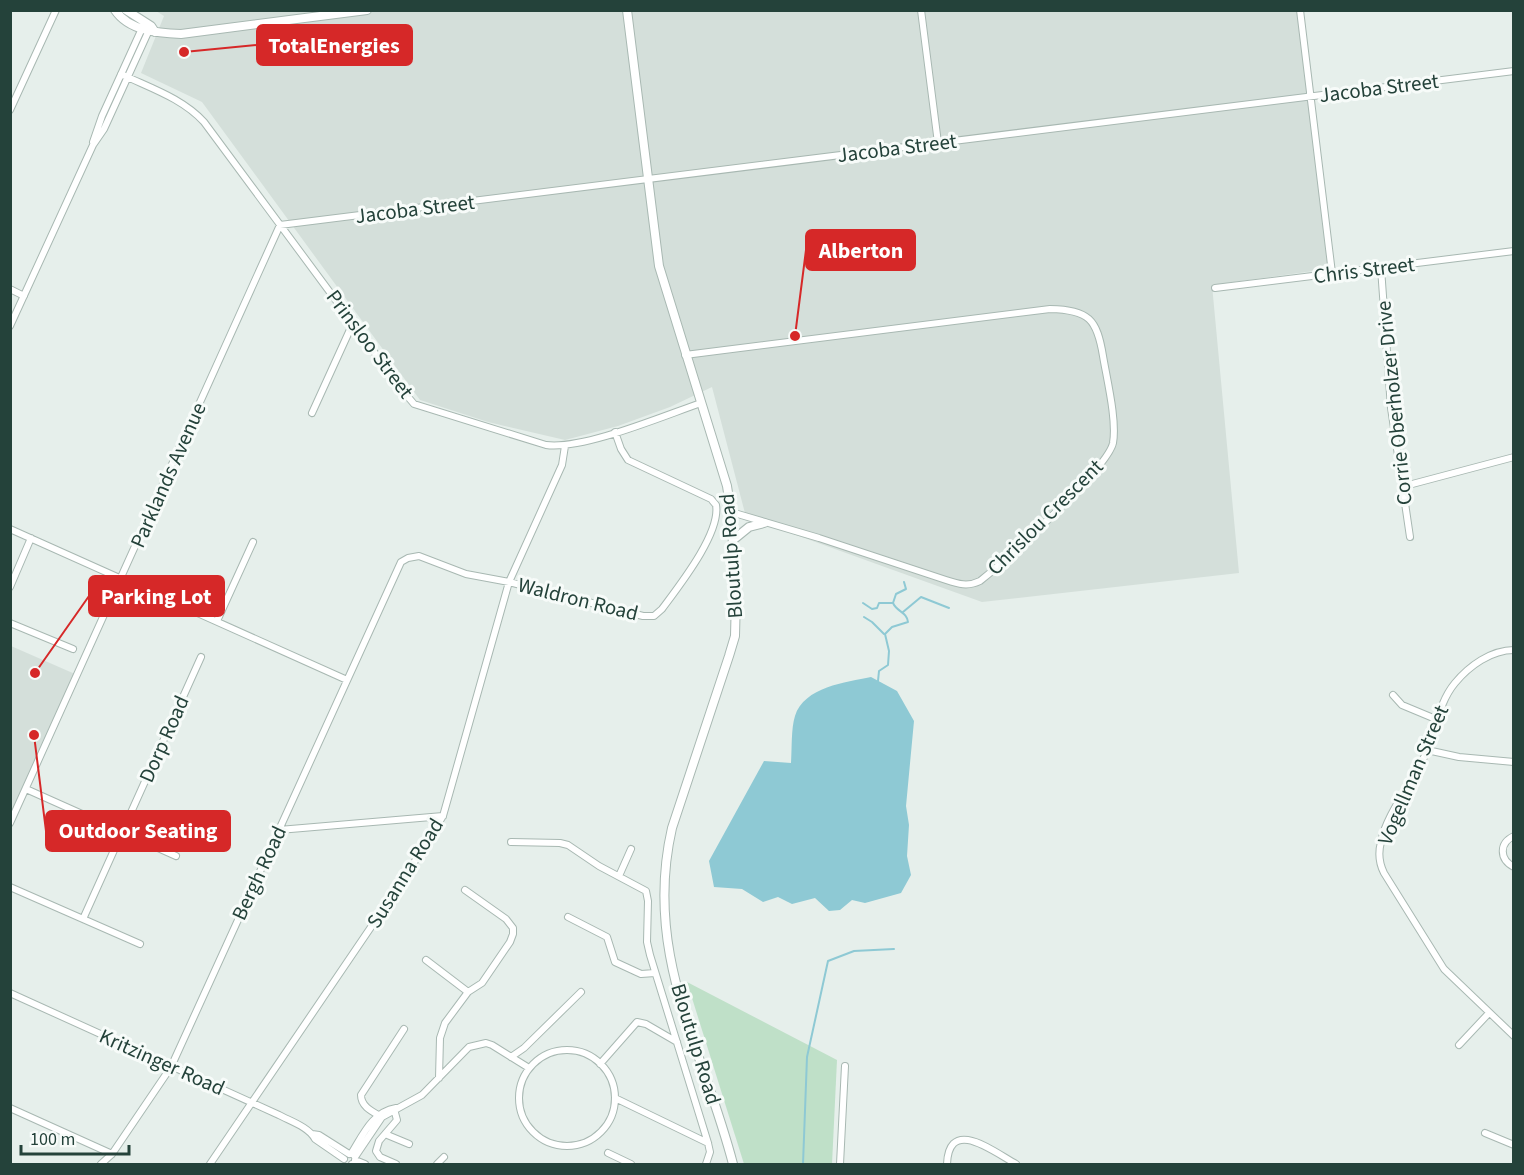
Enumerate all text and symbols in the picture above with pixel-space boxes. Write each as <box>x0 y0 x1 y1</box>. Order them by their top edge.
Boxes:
callout: TotalEnergies <box>257 25 412 65</box>
text: TotalEnergies <box>268 30 400 62</box>
street label: Jacoba Street <box>1318 66 1440 110</box>
street label: Jacoba Street <box>836 126 958 170</box>
street label: Jacoba Street <box>354 187 476 231</box>
callout: Alberton <box>806 230 915 270</box>
text: Alberton <box>818 235 903 267</box>
street label: Chris Street <box>1312 249 1416 291</box>
street label: Prinsloo Street <box>319 283 421 405</box>
street label: Corrie Oberholzer Drive <box>1368 299 1420 507</box>
street label: Parklands Avenue <box>123 398 213 552</box>
street label: Chrislou Crescent <box>980 452 1110 582</box>
street label: Bloutulp Road <box>712 492 750 620</box>
street label: Waldron Road <box>515 570 641 628</box>
callout: Parking Lot <box>89 576 224 616</box>
text: Parking Lot <box>101 581 212 613</box>
street label: Dorp Road <box>131 691 197 787</box>
street label: Vogellman Street <box>1370 700 1456 850</box>
callout: Outdoor Seating <box>46 811 230 851</box>
street label: Susanna Road <box>359 812 451 934</box>
text: Outdoor Seating <box>58 815 218 847</box>
street label: Bergh Road <box>224 821 294 925</box>
street label: Bloutulp Road <box>663 980 729 1108</box>
street label: Kritzinger Road <box>94 1021 230 1103</box>
scale bar <box>21 1118 129 1156</box>
text: 100 m <box>30 1127 75 1152</box>

